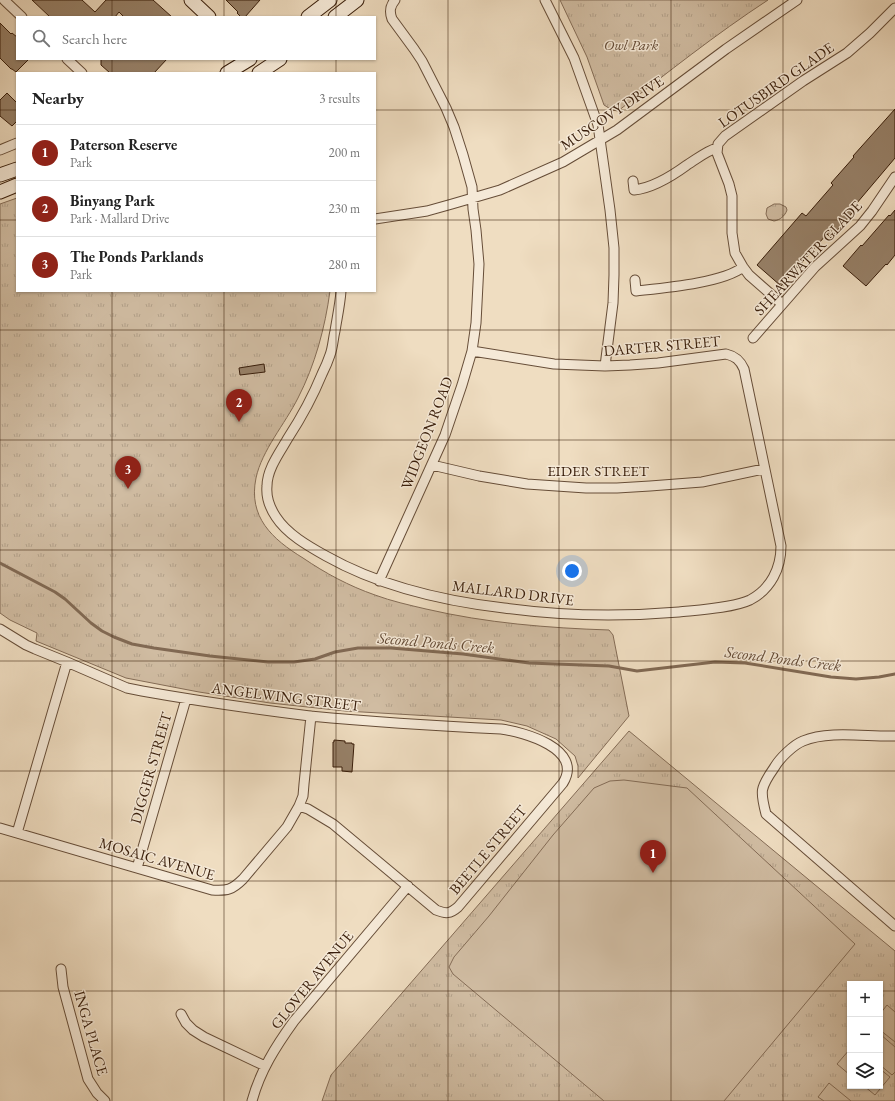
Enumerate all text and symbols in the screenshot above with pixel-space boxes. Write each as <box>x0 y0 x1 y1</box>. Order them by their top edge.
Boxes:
search box <box>16 16 376 60</box>
icon: search <box>30 27 52 49</box>
text: Search here <box>62 29 127 48</box>
park label: Owl Park <box>604 35 658 54</box>
street label: LOTUSBIRD GLADE <box>714 37 838 132</box>
street label: MUSCOVY DRIVE <box>556 71 667 154</box>
text: Nearby <box>32 87 84 109</box>
text: 3 results <box>319 90 360 107</box>
text: Paterson Reserve <box>70 135 177 154</box>
text: 1 <box>42 144 48 161</box>
text: 200 m <box>329 144 360 161</box>
text: Park <box>70 154 92 171</box>
text: Binyang Park <box>70 191 155 210</box>
street label: SHEARWATER GLADE <box>750 196 866 319</box>
text: 2 <box>42 200 48 217</box>
text: 230 m <box>329 200 360 217</box>
text: Park · Mallard Drive <box>70 210 169 227</box>
text: The Ponds Parklands <box>70 247 203 266</box>
text: 3 <box>42 256 48 273</box>
text: 280 m <box>329 256 360 273</box>
text: Park <box>70 266 92 283</box>
street label: DARTER STREET <box>603 331 722 360</box>
street label: WIDGEON ROAD <box>396 374 457 492</box>
pin: 2 <box>226 389 252 422</box>
pin: 3 <box>115 456 141 489</box>
street label: EIDER STREET <box>547 461 650 480</box>
your location <box>562 561 582 581</box>
street label: MALLARD DRIVE <box>451 576 576 609</box>
water label: Second Ponds Creek <box>376 627 496 658</box>
water label: Second Ponds Creek <box>723 641 843 676</box>
street label: ANGELWING STREET <box>210 678 362 715</box>
street label: DIGGER STREET <box>126 709 176 826</box>
street label: BEETLE STREET <box>445 800 531 898</box>
street label: MOSAIC AVENUE <box>97 833 218 884</box>
pin: 1 <box>640 840 666 873</box>
street label: GLOVER AVENUE <box>266 926 357 1033</box>
map controls <box>847 981 883 1089</box>
button: + <box>847 981 883 1017</box>
street label: INGA PLACE <box>70 988 113 1078</box>
button: − <box>847 1017 883 1053</box>
button: layers <box>847 1053 883 1089</box>

